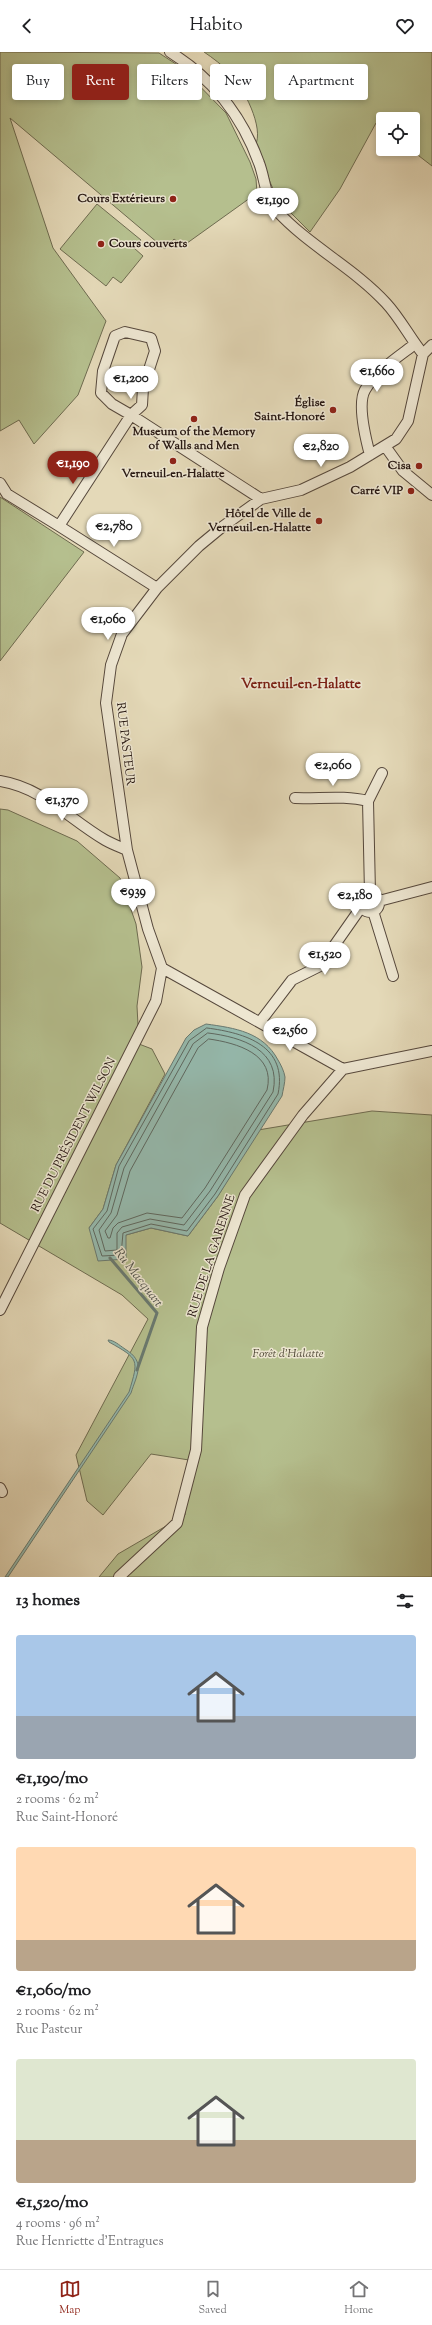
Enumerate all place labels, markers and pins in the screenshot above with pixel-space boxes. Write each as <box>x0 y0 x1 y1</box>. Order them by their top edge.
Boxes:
pin: €1,190 <box>240 188 306 222</box>
place label: Cours Extérieurs <box>77 190 165 208</box>
marker: Cours Extérieurs <box>168 194 178 204</box>
place label: Cours couverts <box>109 235 188 253</box>
marker: Cours couverts <box>96 239 106 249</box>
pin: €1,660 <box>344 359 410 393</box>
pin: €1,200 <box>98 366 164 400</box>
place label: Église Saint-Honoré <box>254 394 325 426</box>
marker: Église Saint-Honoré <box>328 405 338 415</box>
marker: Museum of the Memory of Walls and Men <box>189 414 199 424</box>
place label: Museum of the Memory of Walls and Men <box>131 423 256 455</box>
pin: €2,820 <box>288 434 354 468</box>
pin: €1,190 <box>40 451 106 485</box>
marker: Verneuil-en-Halatte <box>168 456 178 466</box>
place label: Cisa <box>388 457 411 475</box>
marker: Cisa <box>414 461 424 471</box>
place label: Verneuil-en-Halatte <box>120 465 225 483</box>
place label: Carré VIP <box>351 482 403 500</box>
marker: Carré VIP <box>406 486 416 496</box>
place label: Hôtel de Ville de Verneuil-en-Halatte <box>207 505 311 537</box>
pin: €2,780 <box>81 514 147 548</box>
marker: Hôtel de Ville de Verneuil-en-Halatte <box>314 516 324 526</box>
pin: €1,060 <box>75 607 141 641</box>
pin: €2,060 <box>300 753 366 787</box>
pin: €1,370 <box>29 788 95 822</box>
pin: €939 <box>109 879 157 913</box>
pin: €2,180 <box>322 883 388 917</box>
pin: €1,520 <box>292 942 358 976</box>
pin: €2,560 <box>257 1018 323 1052</box>

